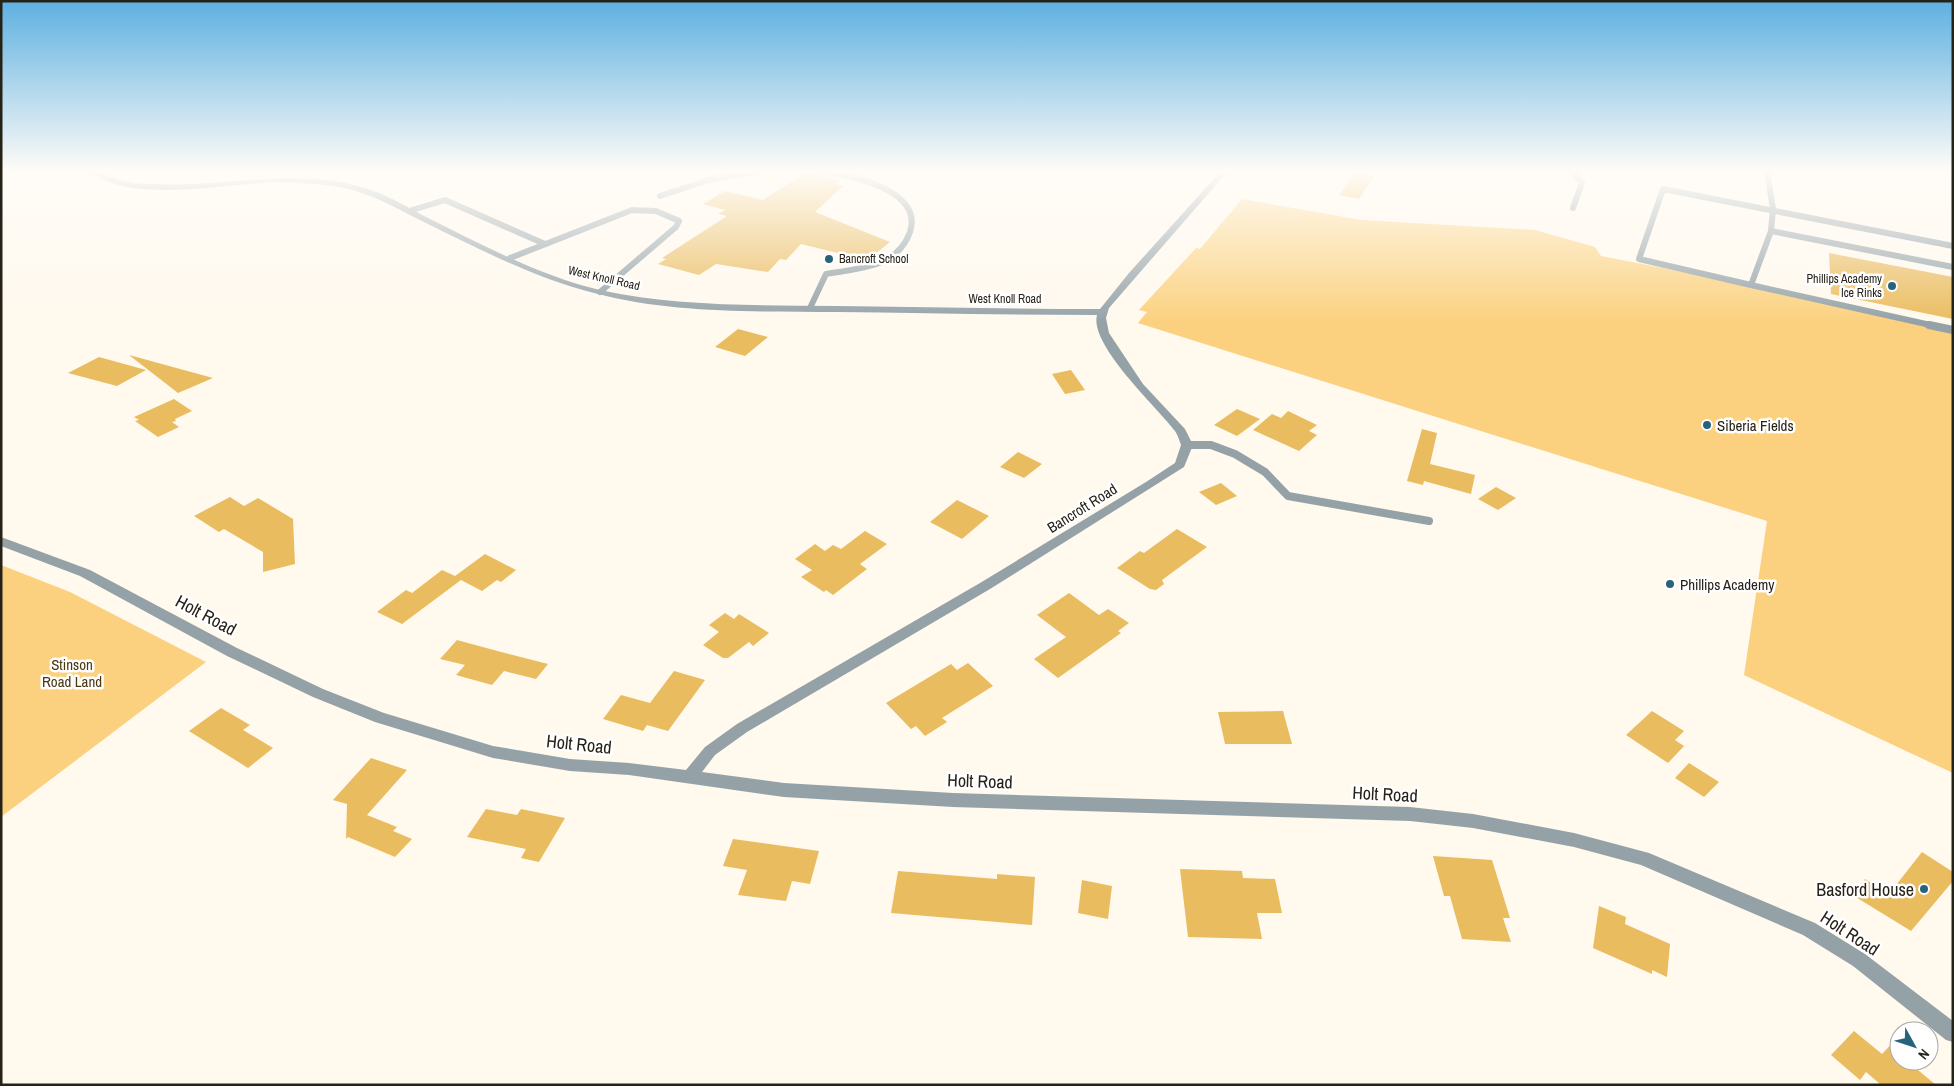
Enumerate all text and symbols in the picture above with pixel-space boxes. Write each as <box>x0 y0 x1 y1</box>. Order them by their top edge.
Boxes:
place label: Bancroft School <box>839 251 908 267</box>
marker: Bancroft School <box>823 253 835 265</box>
street label: West Knoll Road <box>567 262 641 294</box>
place label: Phillips Academy Ice Rinks <box>1807 271 1882 301</box>
marker: Phillips Academy Ice Rinks <box>1886 280 1898 292</box>
street label: West Knoll Road <box>968 291 1042 307</box>
place label: Siberia Fields <box>1717 415 1794 436</box>
marker: Siberia Fields <box>1701 419 1713 431</box>
street label: Bancroft Road <box>1043 478 1121 538</box>
place label: Phillips Academy <box>1680 574 1775 595</box>
marker: Phillips Academy <box>1664 578 1676 590</box>
street label: Holt Road <box>171 589 241 641</box>
park label: Stinson Road Land <box>42 654 102 692</box>
street label: Holt Road <box>545 728 613 760</box>
street label: Holt Road <box>947 767 1013 795</box>
street label: Holt Road <box>1352 780 1418 808</box>
place label: Basford House <box>1816 877 1914 902</box>
marker: Basford House <box>1918 883 1930 895</box>
street label: Holt Road <box>1816 905 1884 961</box>
north arrow <box>1889 1021 1939 1071</box>
text: N <box>1914 1045 1934 1063</box>

